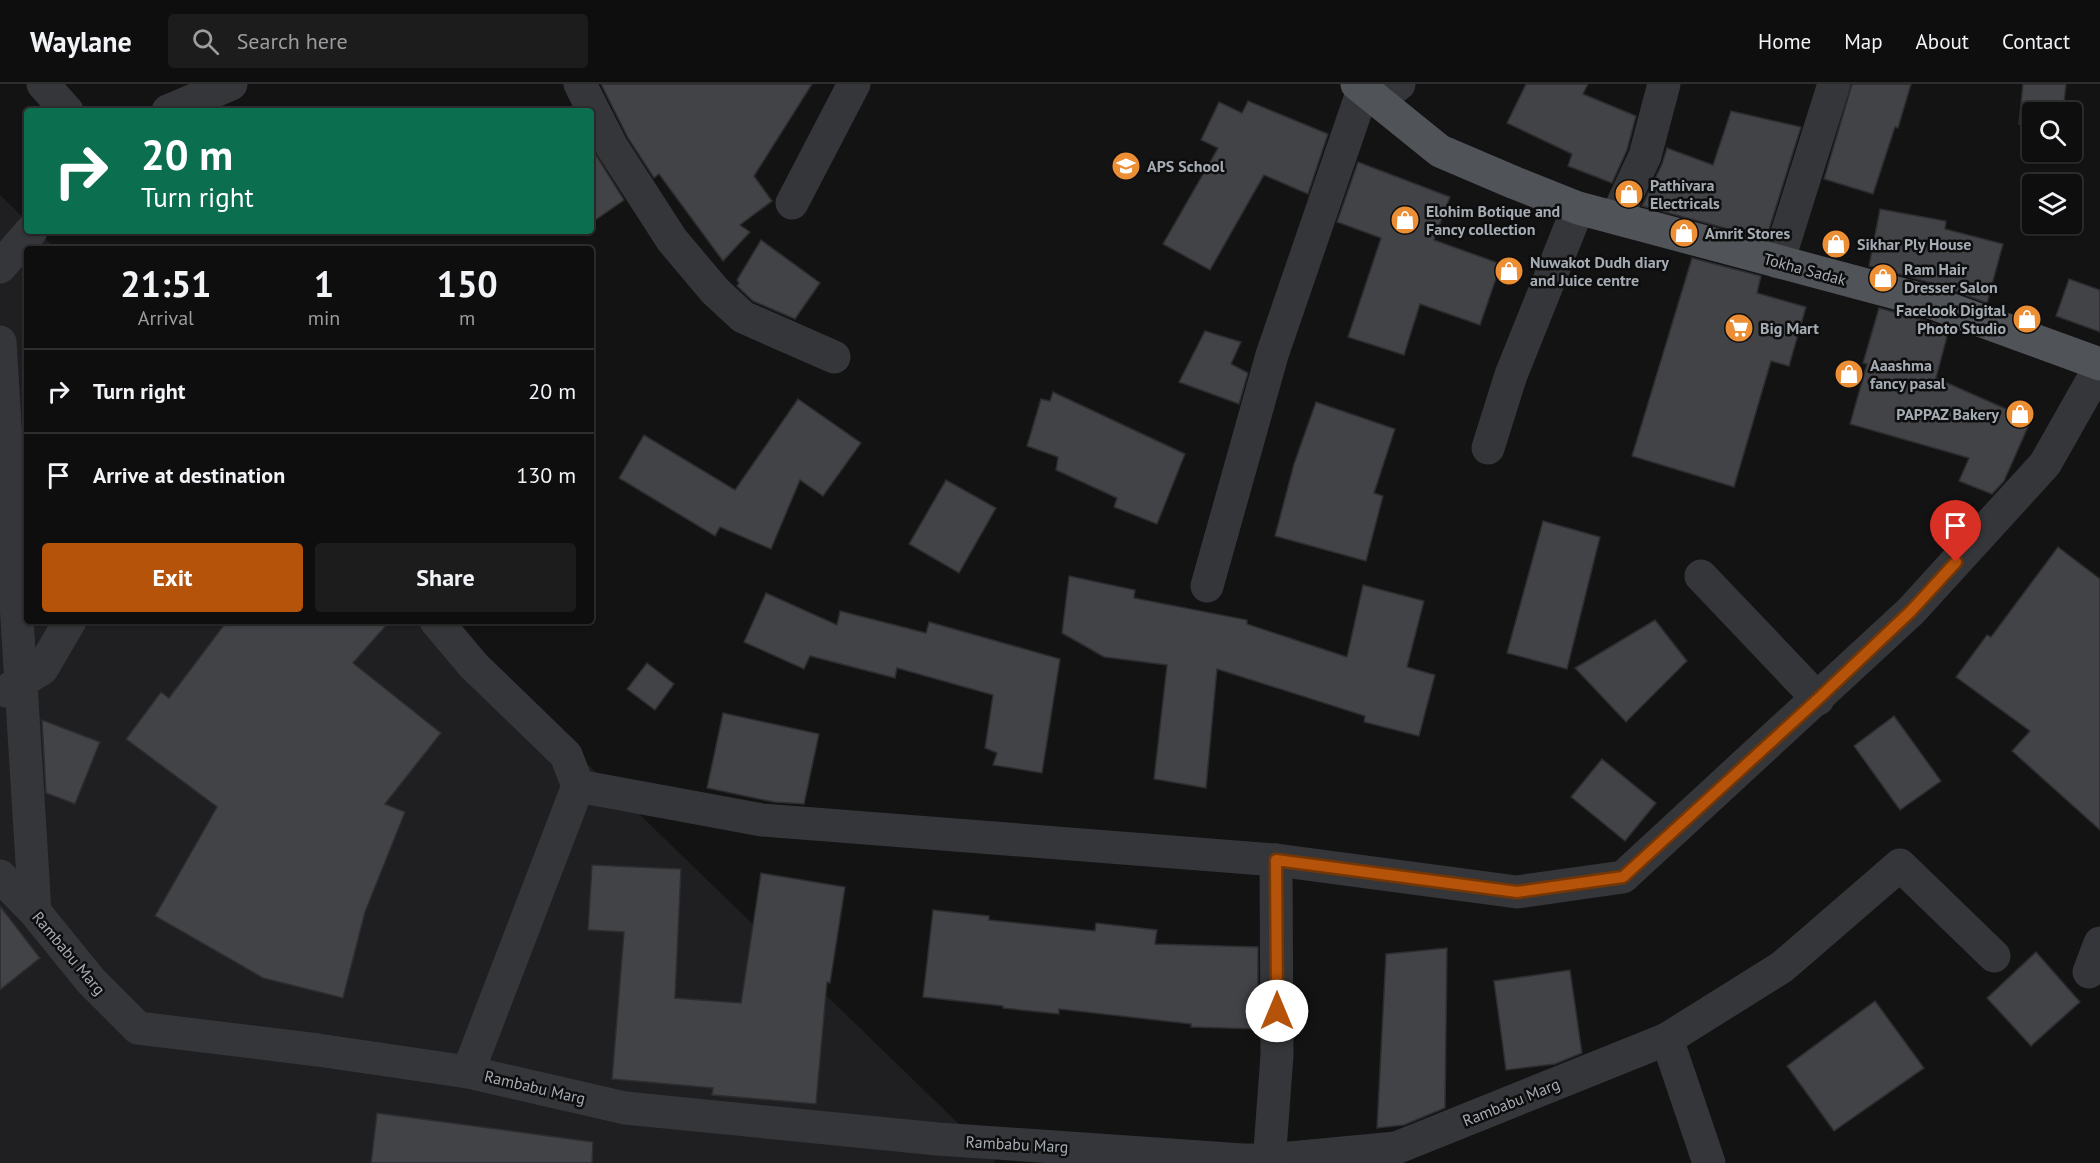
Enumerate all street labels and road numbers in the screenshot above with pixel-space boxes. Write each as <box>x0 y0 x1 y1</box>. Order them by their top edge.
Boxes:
street label: Tokha Sadak <box>1762 248 1849 290</box>
street label: Rambabu Marg <box>28 907 110 999</box>
street label: Rambabu Marg <box>483 1066 587 1108</box>
street label: Rambabu Marg <box>1459 1073 1563 1131</box>
street label: Rambabu Marg <box>965 1131 1069 1157</box>

